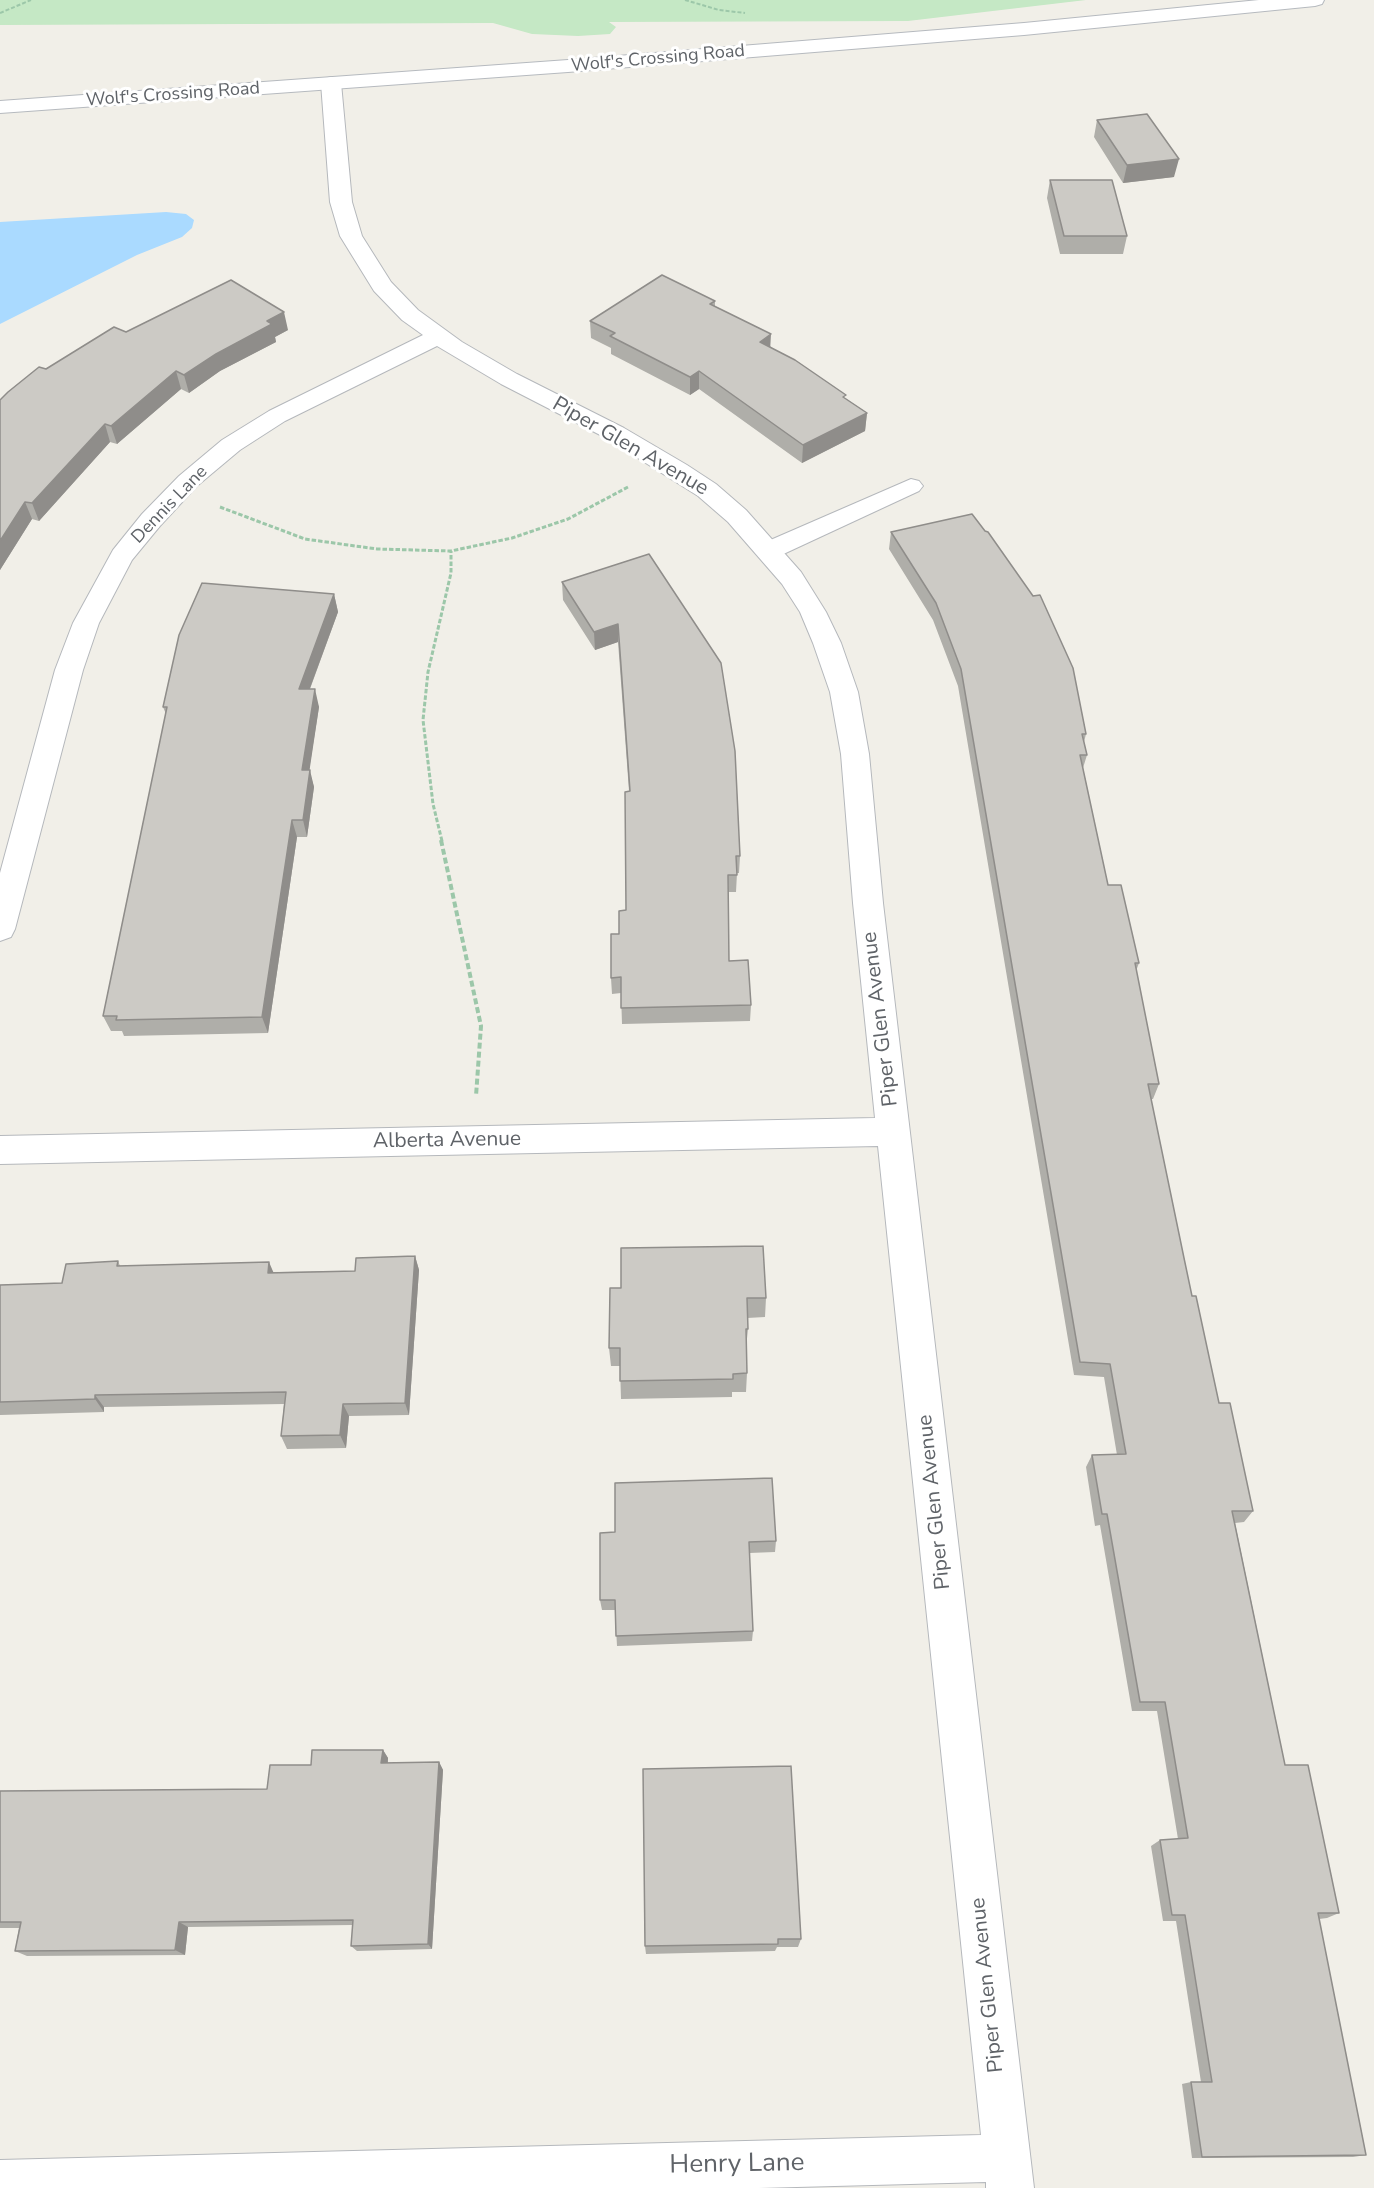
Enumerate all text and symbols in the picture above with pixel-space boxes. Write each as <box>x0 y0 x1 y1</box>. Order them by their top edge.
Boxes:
street label: Wolf's Crossing Road <box>570 41 746 77</box>
street label: Wolf's Crossing Road <box>85 78 261 112</box>
street label: Piper Glen Avenue <box>548 392 712 502</box>
street label: Dennis Lane <box>128 462 212 548</box>
street label: Piper Glen Avenue <box>858 930 904 1108</box>
street label: Alberta Avenue <box>373 1127 521 1155</box>
street label: Piper Glen Avenue <box>913 1413 957 1591</box>
street label: Piper Glen Avenue <box>966 1896 1010 2074</box>
street label: Henry Lane <box>669 2148 805 2182</box>

